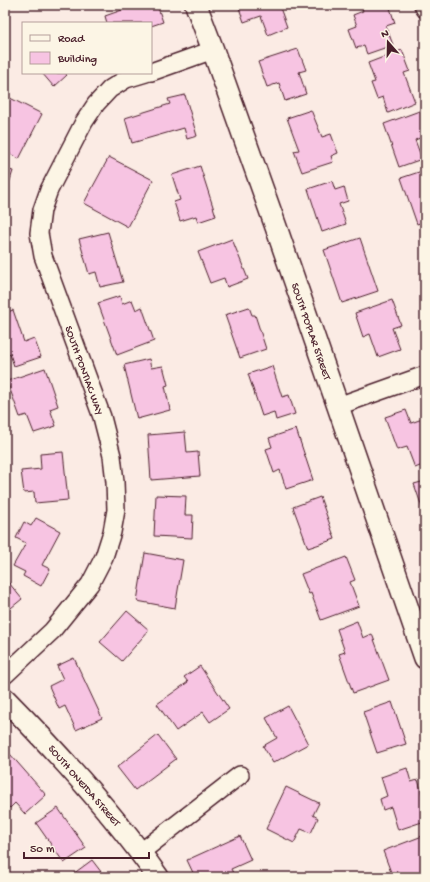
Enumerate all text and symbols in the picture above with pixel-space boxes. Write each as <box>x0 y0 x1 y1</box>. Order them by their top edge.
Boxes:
legend <box>22 22 152 74</box>
north arrow <box>368 22 408 62</box>
text: N <box>380 28 391 41</box>
text: Road <box>58 33 85 47</box>
text: Building <box>57 53 97 67</box>
street label: SOUTH POPLAR STREET <box>288 282 333 382</box>
street label: SOUTH PONTIAC WAY <box>61 324 105 417</box>
street label: SOUTH ONEIDA STREET <box>45 743 123 830</box>
scale bar <box>24 834 149 860</box>
text: 50 m <box>30 843 55 857</box>

